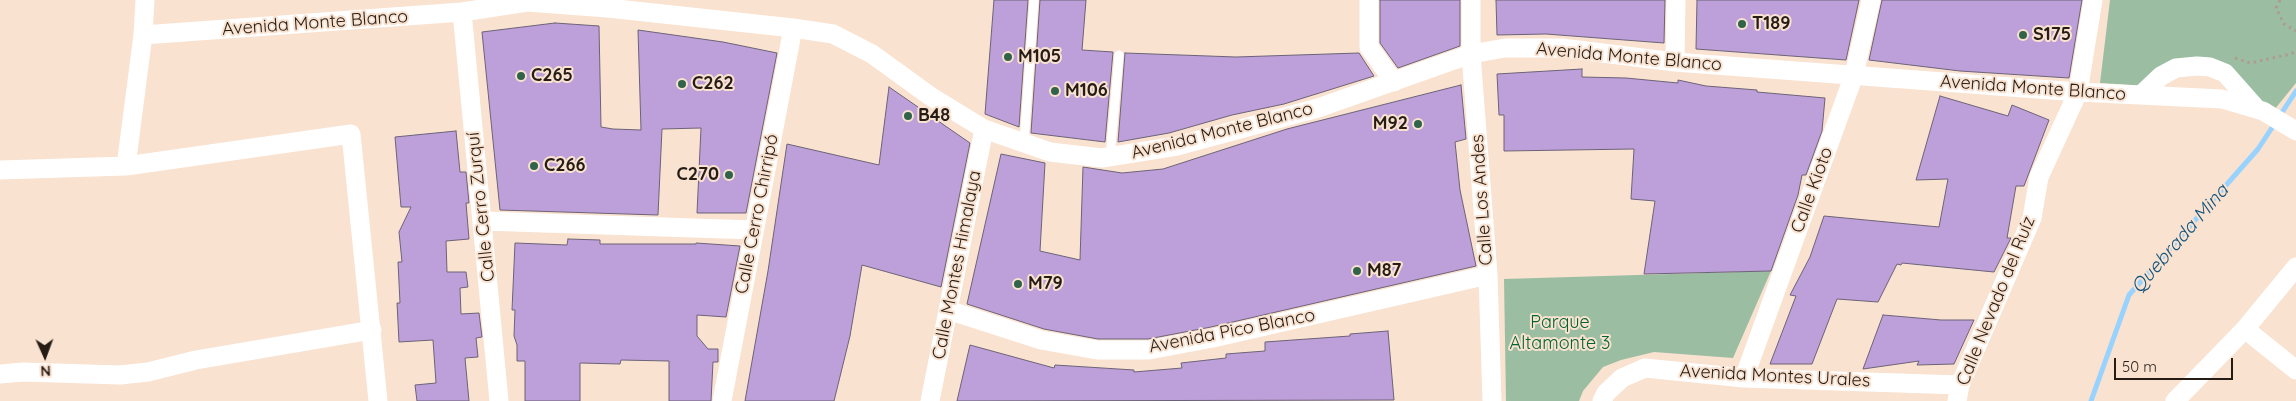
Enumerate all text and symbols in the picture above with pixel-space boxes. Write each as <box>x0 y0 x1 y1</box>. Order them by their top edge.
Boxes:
street label: Avenida Monte Blanco <box>221 6 409 40</box>
place label: T189 <box>1752 13 1790 35</box>
marker: T189 <box>1736 18 1748 30</box>
place label: S175 <box>2033 24 2071 46</box>
marker: S175 <box>2017 29 2029 41</box>
street label: Avenida Monte Blanco <box>1535 38 1723 76</box>
place label: M105 <box>1018 46 1061 68</box>
marker: M105 <box>1002 51 1014 63</box>
place label: C265 <box>531 65 573 87</box>
marker: C265 <box>515 70 527 82</box>
street label: Avenida Monte Blanco <box>1939 71 2127 105</box>
place label: C262 <box>692 73 734 95</box>
marker: C262 <box>676 78 688 90</box>
place label: M106 <box>1065 80 1108 102</box>
marker: M106 <box>1049 85 1061 97</box>
street label: Avenida Monte Blanco <box>1129 98 1315 164</box>
place label: B48 <box>918 105 950 127</box>
marker: B48 <box>902 110 914 122</box>
place label: M92 <box>1373 113 1408 135</box>
marker: M92 <box>1412 118 1424 130</box>
street label: Calle Cerro Zurquí <box>462 131 500 283</box>
street label: Calle Cerro Chirripó <box>731 132 783 296</box>
street label: Calle Los Andes <box>1467 134 1497 266</box>
street label: Calle Kioto <box>1787 144 1837 236</box>
place label: C266 <box>544 155 585 177</box>
marker: C266 <box>528 160 540 172</box>
place label: C270 <box>677 164 719 186</box>
marker: C270 <box>723 169 735 181</box>
street label: Calle Montes Himalaya <box>928 169 986 361</box>
water label: Quebrada Mina <box>2126 180 2234 298</box>
street label: Calle Nevado del Ruíz <box>1952 213 2040 389</box>
place label: M87 <box>1367 260 1401 282</box>
marker: M87 <box>1351 265 1363 277</box>
place label: M79 <box>1028 273 1063 295</box>
marker: M79 <box>1012 278 1024 290</box>
street label: Avenida Pico Blanco <box>1147 304 1317 358</box>
park label: Parque Altamonte 3 <box>1510 312 1610 354</box>
north arrow <box>20 331 70 381</box>
scale bar <box>2116 348 2235 380</box>
text: 50 m <box>2122 357 2157 376</box>
street label: Avenida Montes Urales <box>1679 360 1871 392</box>
text: N <box>40 362 51 380</box>

